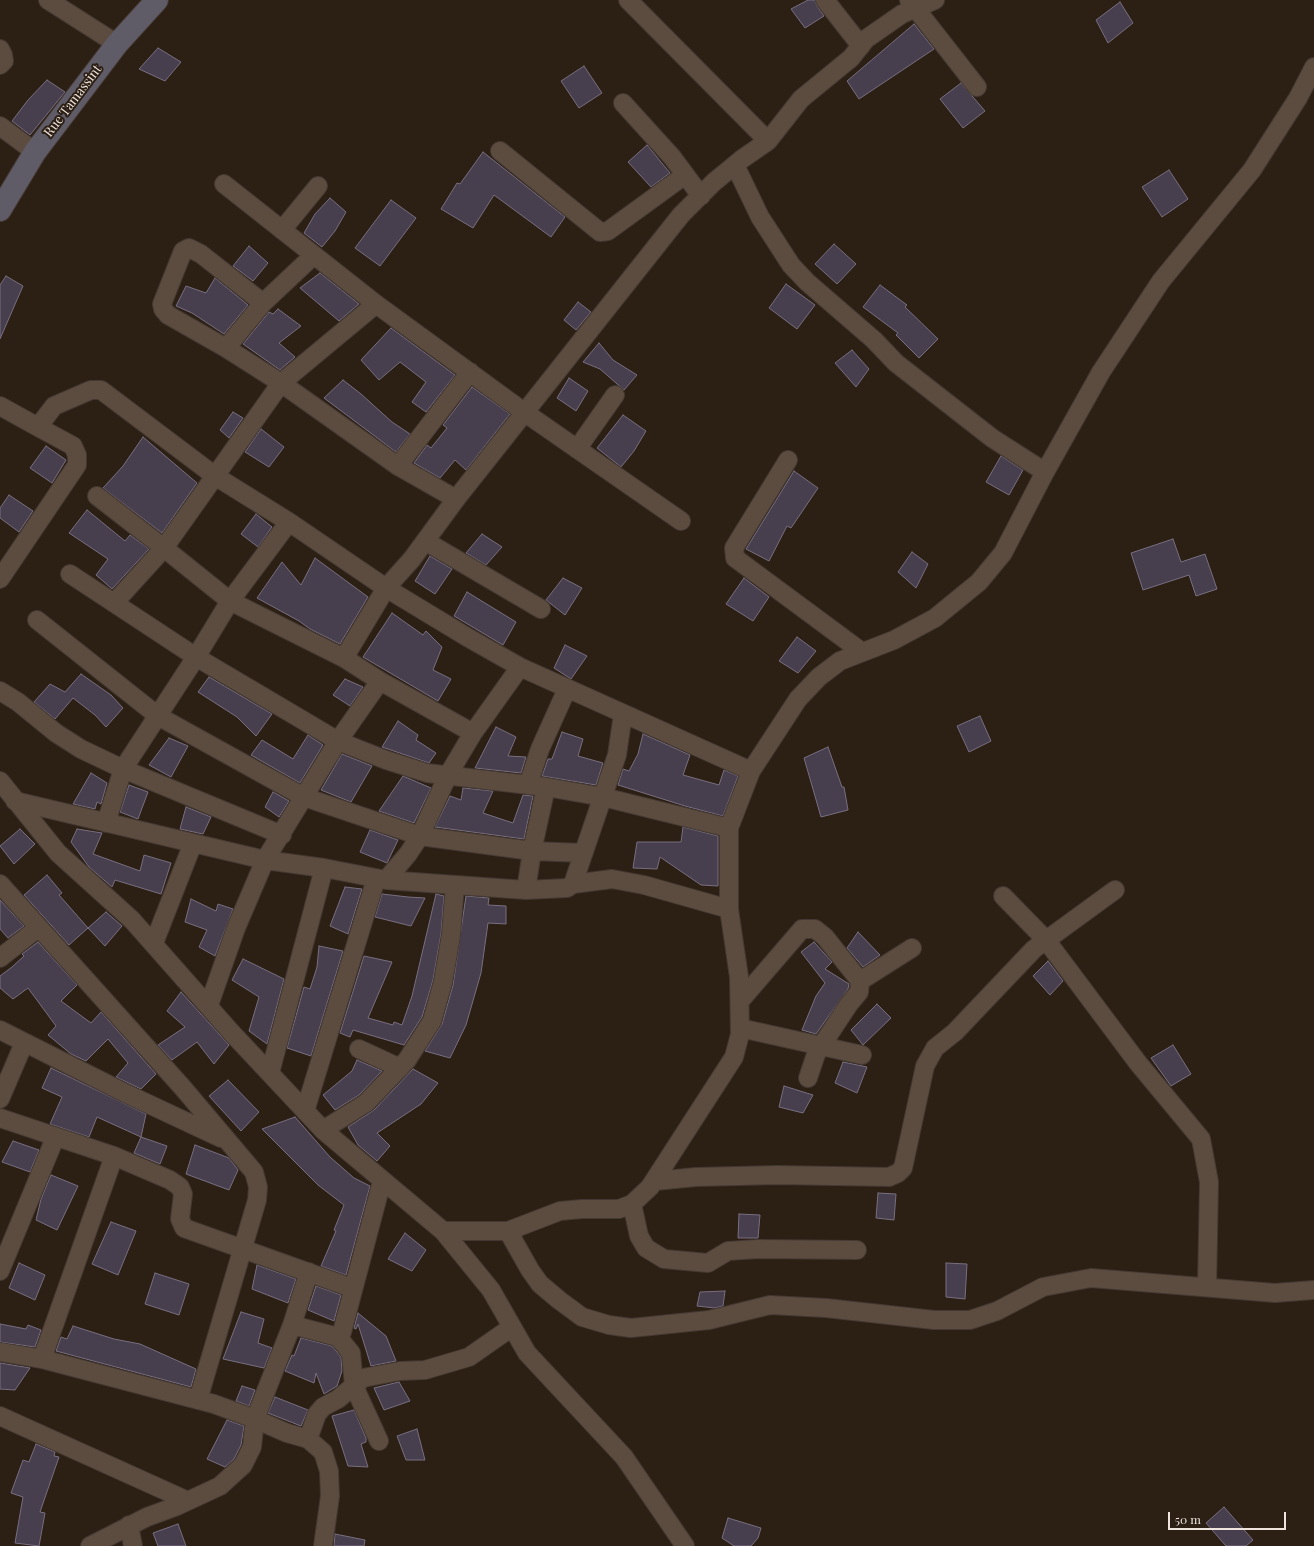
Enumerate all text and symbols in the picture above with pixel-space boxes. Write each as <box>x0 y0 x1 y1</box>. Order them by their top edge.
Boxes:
street label: Rue Tamassint <box>41 62 105 140</box>
scale bar <box>1170 1504 1288 1530</box>
text: 50 m <box>1175 1511 1201 1527</box>

